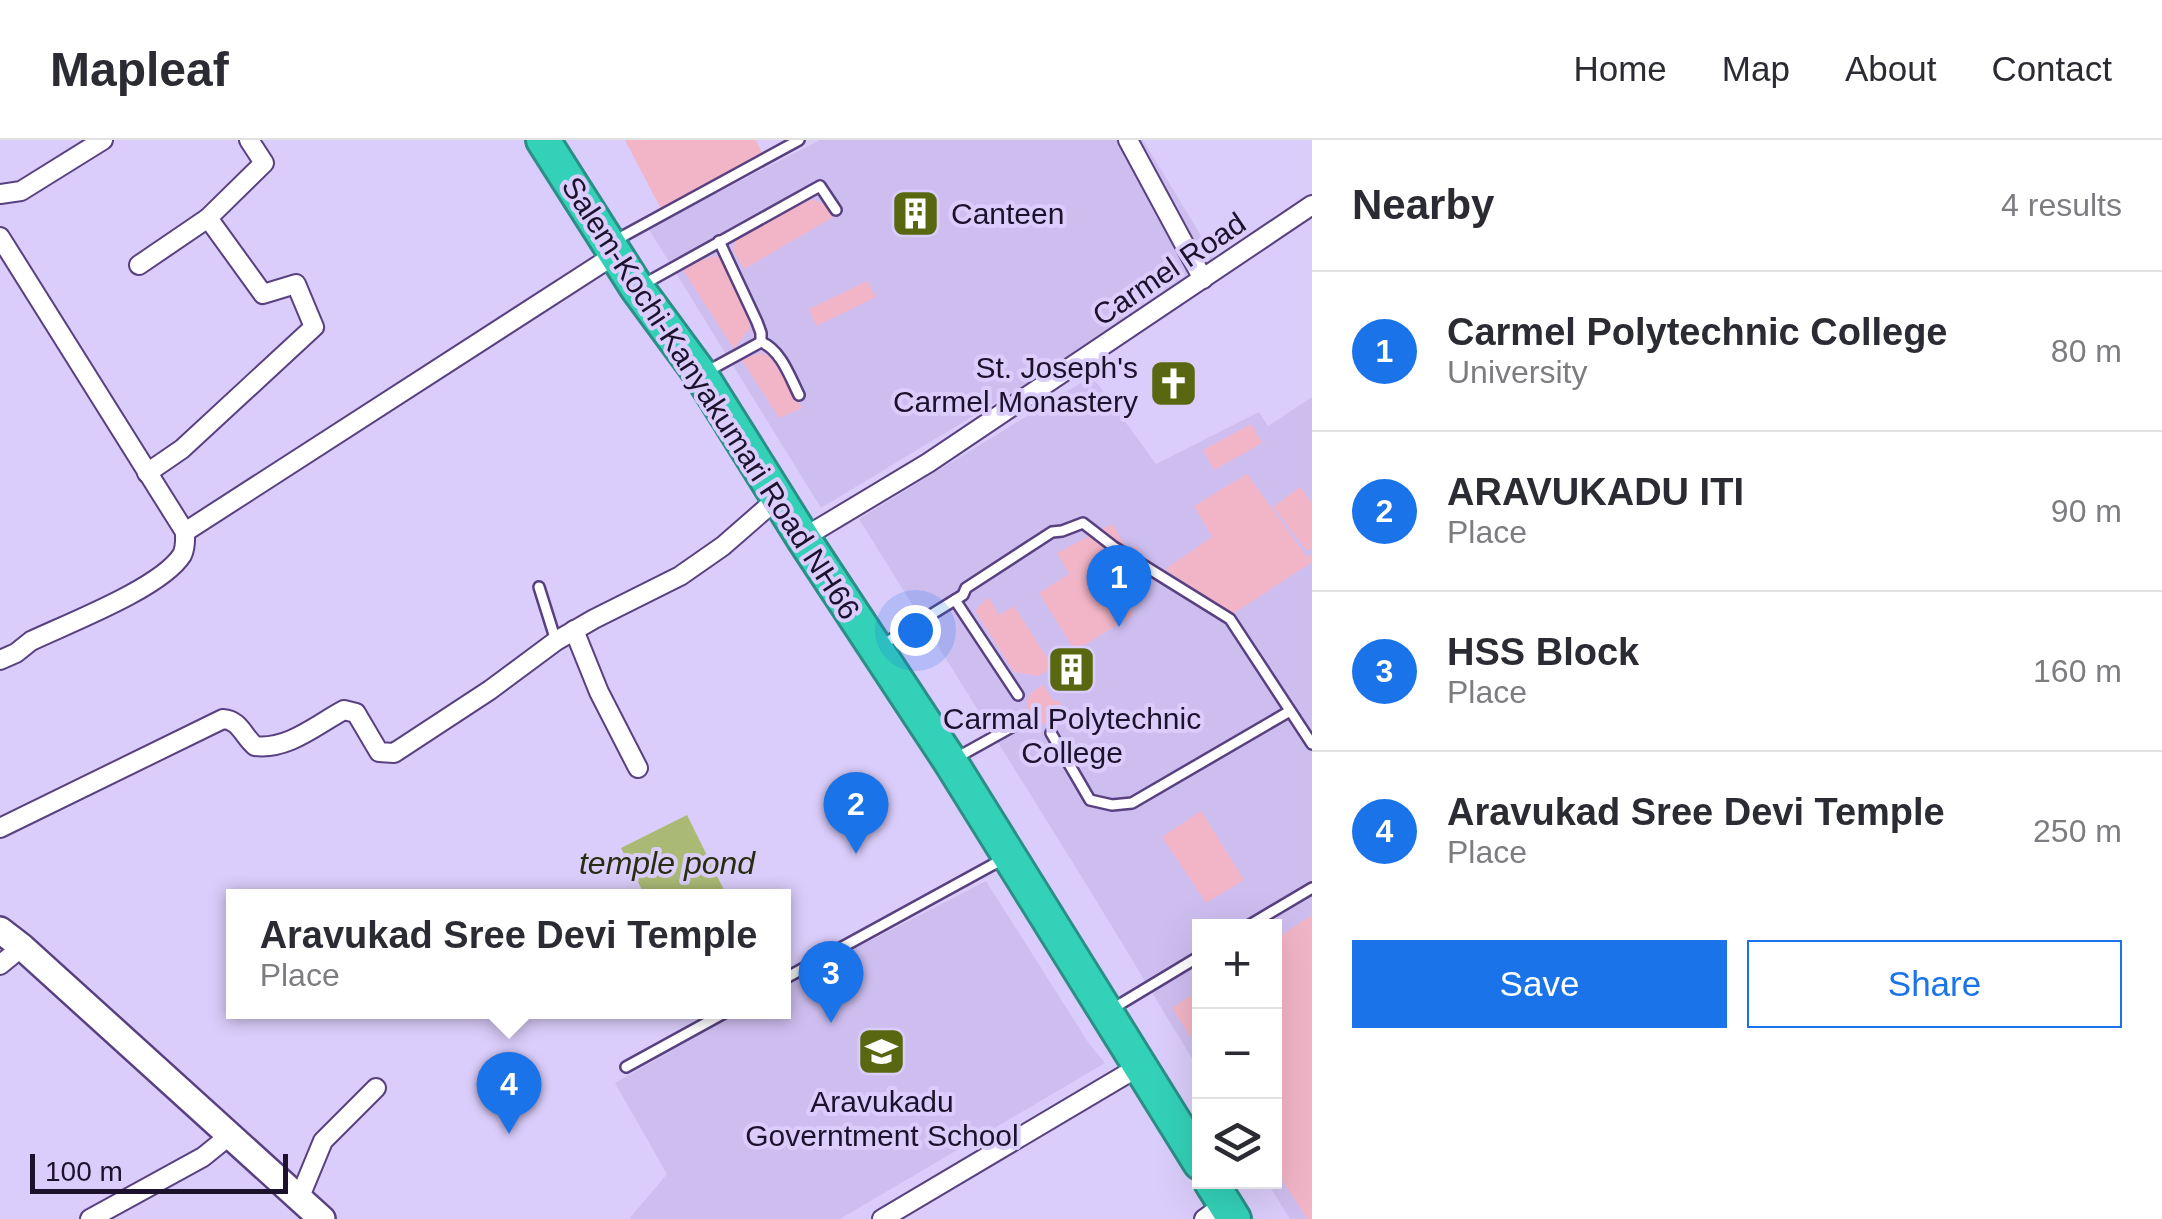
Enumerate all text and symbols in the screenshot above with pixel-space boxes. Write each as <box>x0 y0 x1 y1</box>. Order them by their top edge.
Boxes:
text: Mapleaf <box>50 43 229 96</box>
text: Home <box>1573 49 1667 88</box>
text: Map <box>1722 49 1790 88</box>
text: About <box>1845 49 1936 88</box>
text: Contact <box>1991 49 2112 88</box>
street label: Salem-Kochi-Kanyakumari Road NH66 <box>555 171 867 625</box>
text: Nearby <box>1352 181 1494 228</box>
building icon: Canteen <box>890 187 942 239</box>
text: 4 results <box>2001 187 2122 223</box>
place label: Canteen <box>951 197 1064 230</box>
street label: Carmel Road <box>1087 206 1251 332</box>
text: Carmel Polytechnic College <box>1447 311 1948 353</box>
text: 1 <box>1376 333 1393 369</box>
text: 80 m <box>2051 333 2122 369</box>
place label: St. Joseph's Carmel Monastery <box>893 351 1138 418</box>
text: University <box>1447 354 1587 390</box>
church icon: St. Joseph's Carmel Monastery <box>1147 358 1199 410</box>
text: ARAVUKADU ITI <box>1447 471 1744 513</box>
text: 2 <box>1376 493 1393 529</box>
text: 90 m <box>2051 493 2122 529</box>
text: Place <box>1447 514 1527 550</box>
pin: 1 <box>1086 544 1152 627</box>
your location <box>890 605 941 656</box>
text: HSS Block <box>1447 631 1639 673</box>
building icon: Carmal Polytechnic College <box>1046 643 1098 695</box>
text: 3 <box>1376 653 1393 689</box>
text: 160 m <box>2033 653 2122 689</box>
text: Place <box>1447 674 1527 710</box>
place label: Carmal Polytechnic College <box>943 702 1201 769</box>
pin: 2 <box>824 772 888 854</box>
text: Aravukad Sree Devi Temple <box>1447 791 1945 833</box>
text: 4 <box>1376 813 1393 849</box>
text: 250 m <box>2033 813 2122 849</box>
text: Place <box>1447 834 1527 870</box>
water label: temple pond <box>579 845 756 881</box>
popup <box>226 889 791 1019</box>
text: Aravukad Sree Devi Temple <box>260 914 757 956</box>
map controls <box>1192 919 1282 1189</box>
button: + <box>1192 919 1282 1009</box>
pin: 3 <box>798 940 864 1023</box>
button: Save <box>1352 940 1727 1028</box>
button: Share <box>1747 940 2122 1028</box>
text: Place <box>260 957 340 993</box>
button: − <box>1192 1009 1282 1099</box>
school or university icon: Aravukadu Governtment School <box>856 1026 908 1078</box>
pin: 4 <box>476 1052 542 1134</box>
place label: Aravukadu Governtment School <box>745 1085 1019 1152</box>
button: layers <box>1192 1099 1282 1189</box>
scale bar <box>30 1149 288 1194</box>
text: 100 m <box>45 1156 123 1187</box>

